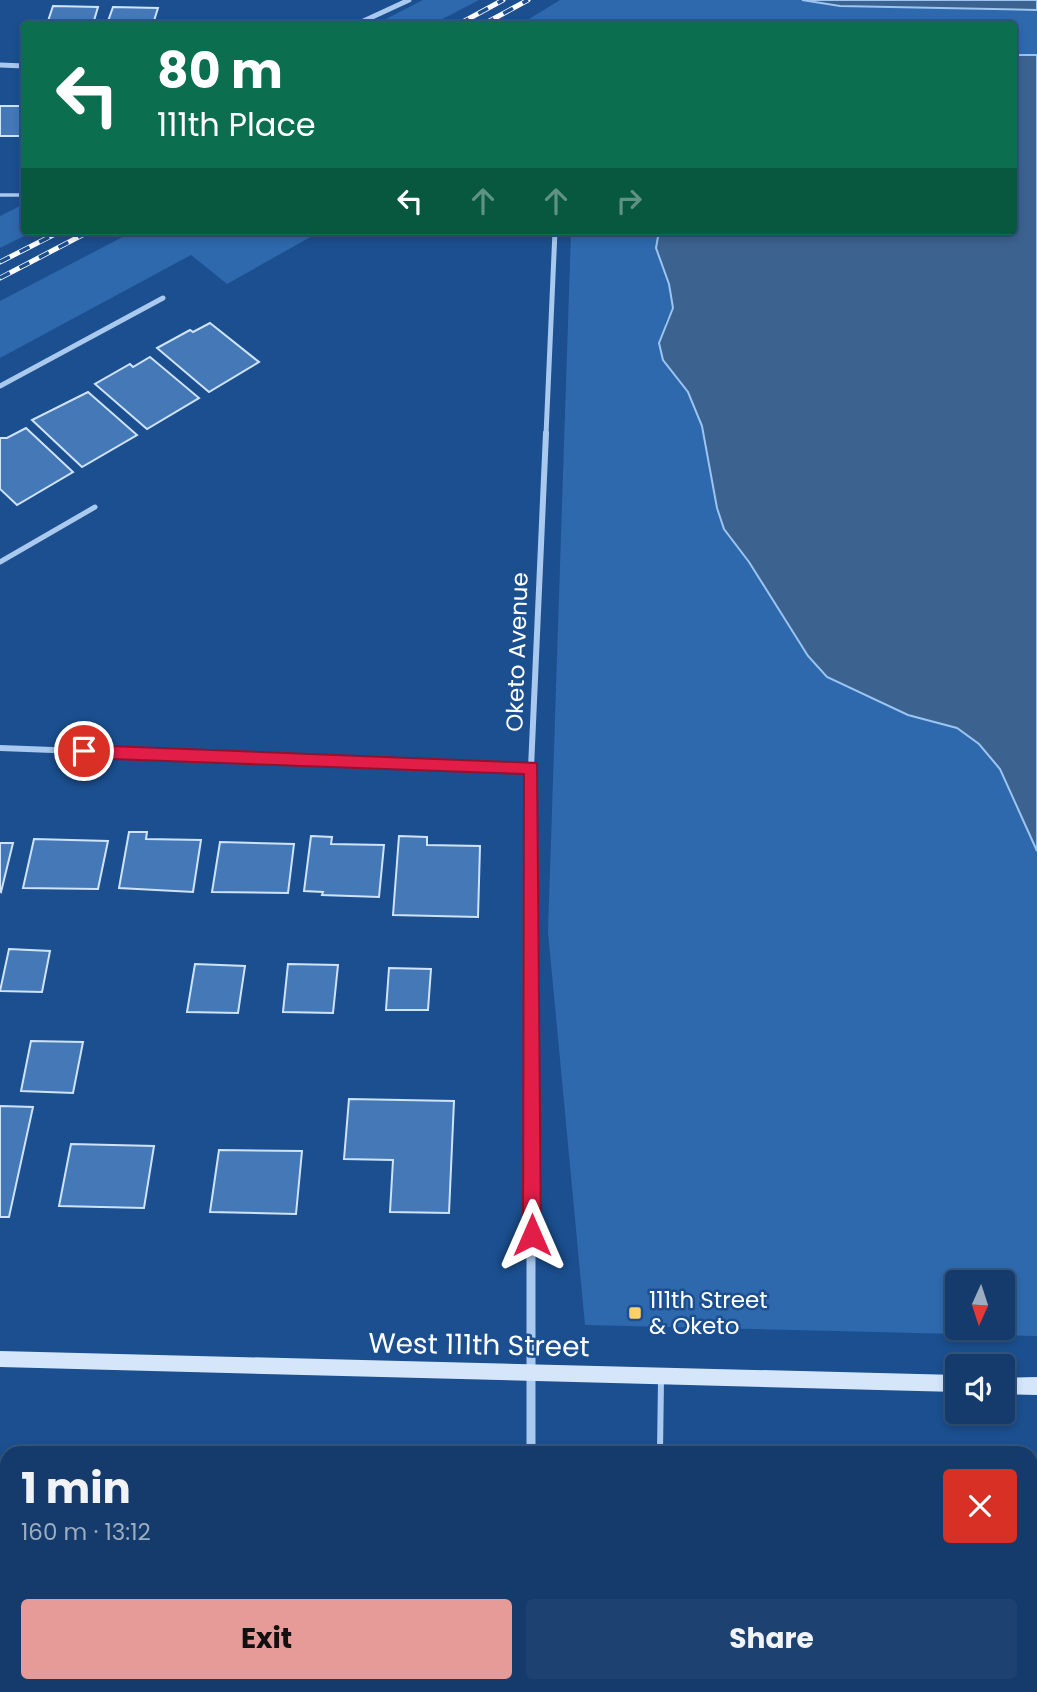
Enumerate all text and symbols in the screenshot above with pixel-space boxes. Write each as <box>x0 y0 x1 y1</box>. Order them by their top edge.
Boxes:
text: 80 m <box>157 37 283 105</box>
icon: left <box>42 49 133 140</box>
text: 111th Place <box>157 102 316 147</box>
icon: left <box>391 182 429 220</box>
icon: ahead <box>464 182 502 220</box>
icon: ahead <box>537 182 575 220</box>
icon: right <box>610 182 648 220</box>
street label: Oketo Avenue <box>498 572 536 732</box>
pin <box>54 721 114 781</box>
icon: arrive <box>65 732 103 770</box>
position arrow <box>495 1198 569 1272</box>
north arrow <box>945 1270 1015 1340</box>
map controls <box>945 1270 1015 1424</box>
place label: 111th Street & Oketo <box>649 1284 768 1342</box>
marker: 111th Street & Oketo <box>627 1305 643 1321</box>
street label: West 111th Street <box>368 1324 590 1366</box>
button: sound <box>945 1354 1015 1424</box>
text: 1 min <box>21 1459 131 1518</box>
button: close <box>943 1469 1017 1543</box>
text: 160 m · 13:12 <box>21 1516 151 1548</box>
button: Exit <box>21 1599 512 1679</box>
button: Share <box>526 1599 1017 1679</box>

